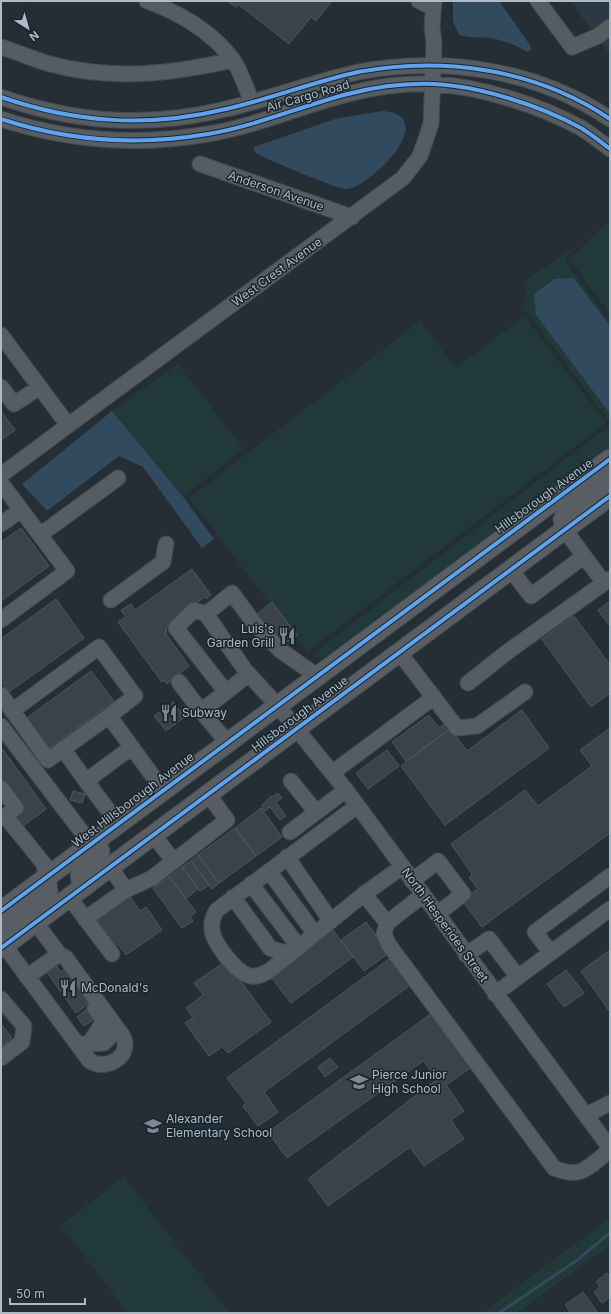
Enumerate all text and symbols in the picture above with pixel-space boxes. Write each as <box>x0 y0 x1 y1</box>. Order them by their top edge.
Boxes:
north arrow <box>8 8 48 48</box>
text: N <box>26 28 42 44</box>
street label: Air Cargo Road <box>265 76 351 115</box>
street label: Anderson Avenue <box>226 167 326 214</box>
street label: West Crest Avenue <box>229 234 325 309</box>
street label: Hillsborough Avenue <box>492 455 595 536</box>
place label: Luis's Garden Grill <box>207 621 274 650</box>
restaurant icon: Luis's Garden Grill <box>277 626 297 646</box>
street label: Hillsborough Avenue <box>248 672 351 755</box>
restaurant icon: Subway <box>159 703 179 723</box>
place label: Subway <box>182 705 227 720</box>
street label: West Hillsborough Avenue <box>69 749 197 850</box>
street label: North Hesperides Street <box>399 865 492 985</box>
restaurant icon: McDonald's <box>58 978 78 998</box>
place label: McDonald's <box>81 980 149 995</box>
place label: Pierce Junior High School <box>372 1067 447 1096</box>
school or university icon: Pierce Junior High School <box>349 1072 369 1092</box>
place label: Alexander Elementary School <box>166 1111 272 1140</box>
school or university icon: Alexander Elementary School <box>143 1116 163 1136</box>
scale bar <box>10 1280 85 1306</box>
text: 50 m <box>16 1286 45 1301</box>

